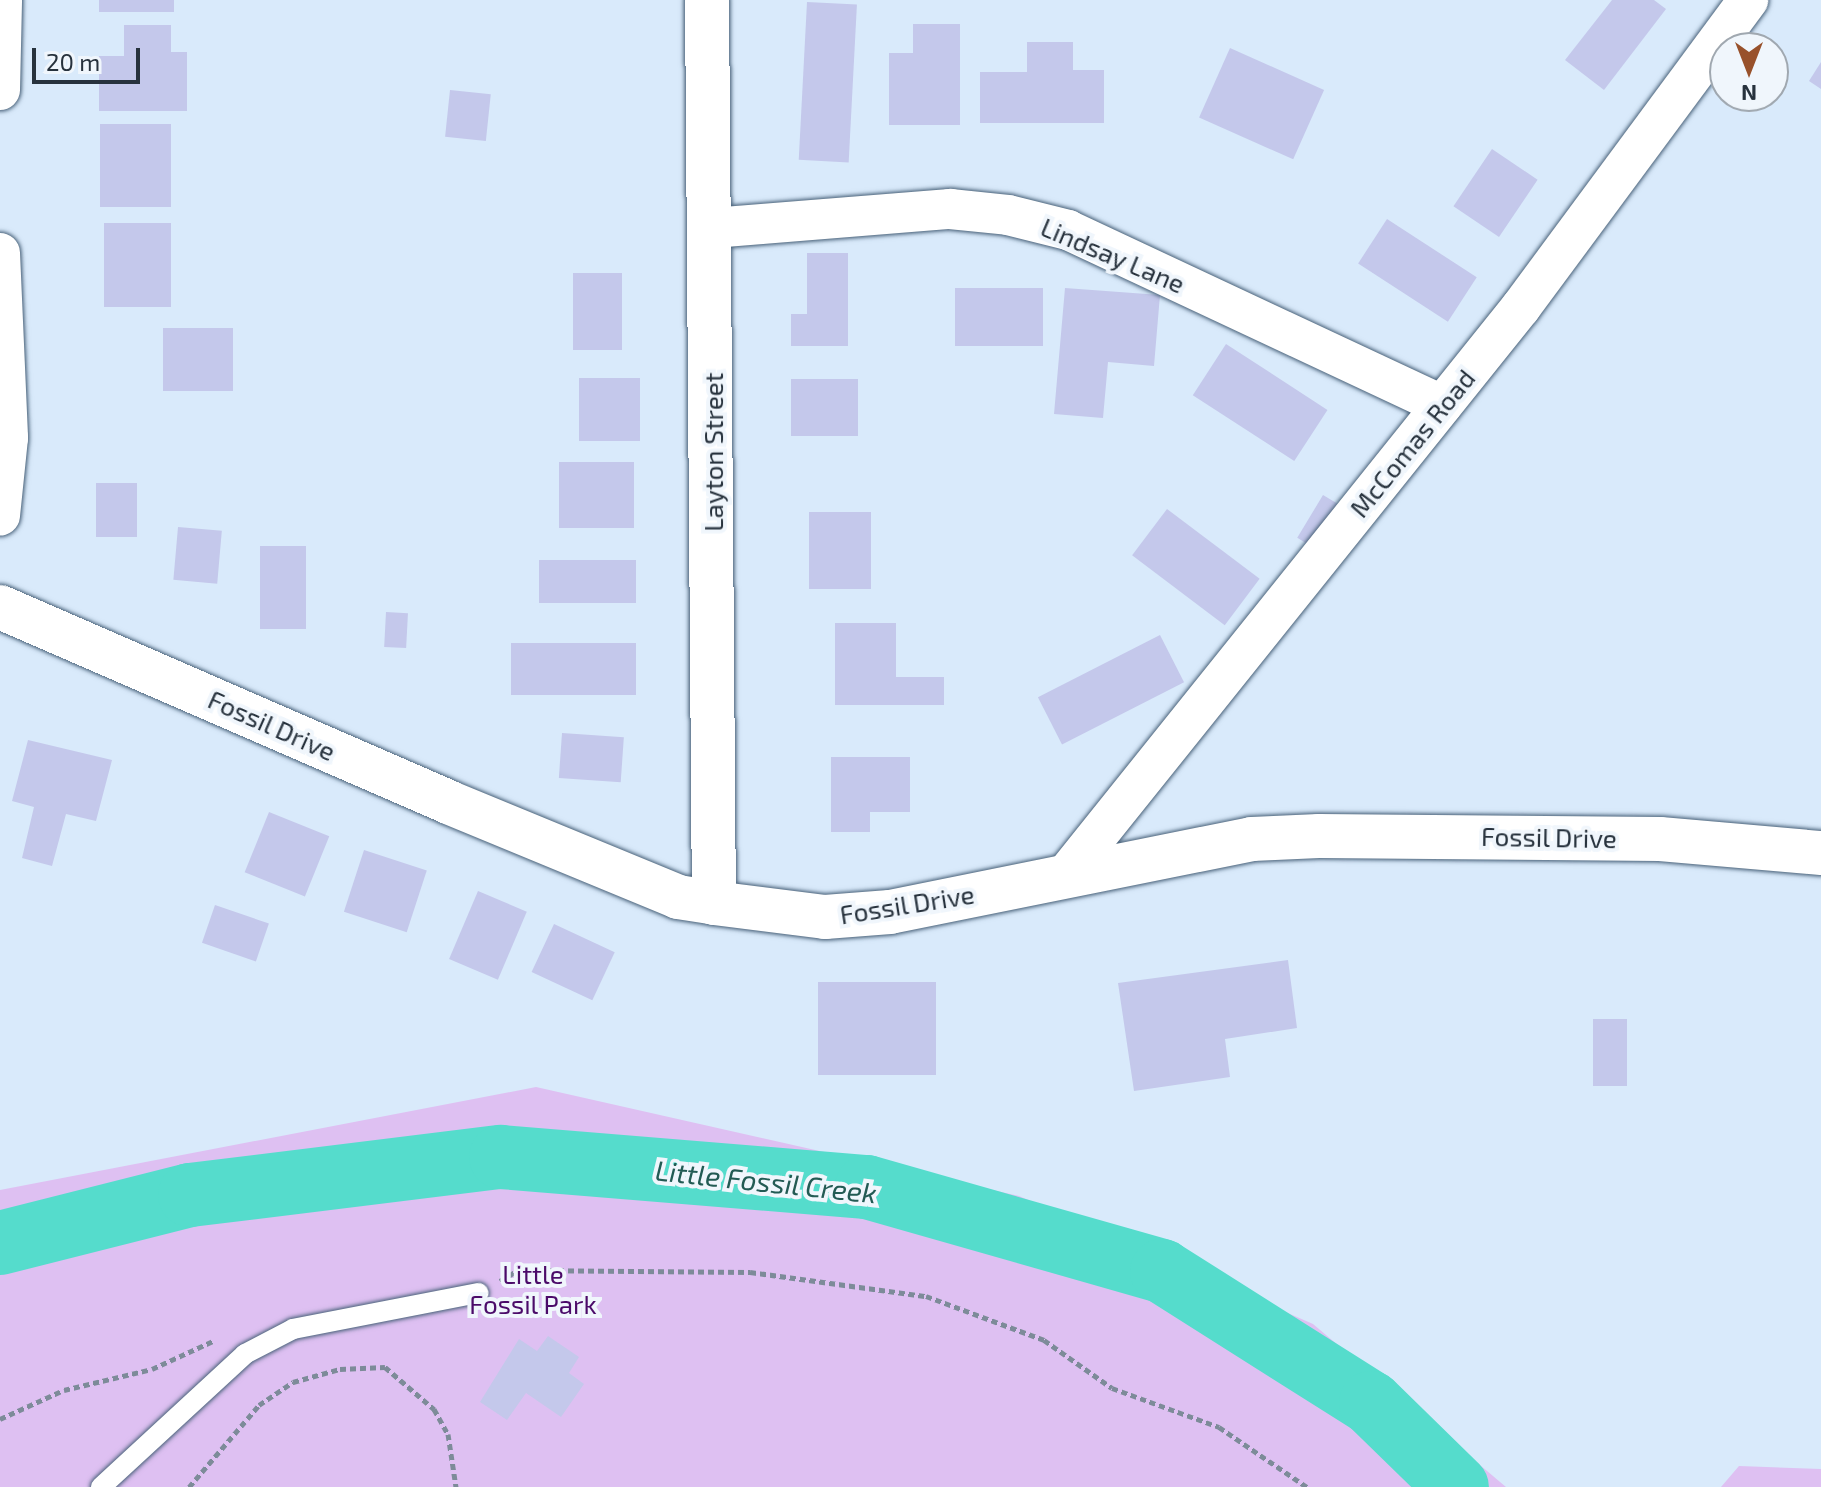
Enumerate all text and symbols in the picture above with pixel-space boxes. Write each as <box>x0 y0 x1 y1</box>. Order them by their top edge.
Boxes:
scale bar <box>36 32 144 82</box>
north arrow <box>1709 32 1789 112</box>
text: 20 m <box>46 47 100 76</box>
text: N <box>1741 81 1757 107</box>
street label: Lindsay Lane <box>1036 211 1190 299</box>
street label: McComas Road <box>1343 363 1481 523</box>
street label: Layton Street <box>697 372 729 532</box>
street label: Fossil Drive <box>203 683 341 767</box>
street label: Fossil Drive <box>1481 820 1617 854</box>
street label: Fossil Drive <box>837 878 977 930</box>
water label: Little Fossil Creek <box>653 1153 879 1209</box>
park label: Little Fossil Park <box>469 1258 597 1320</box>

